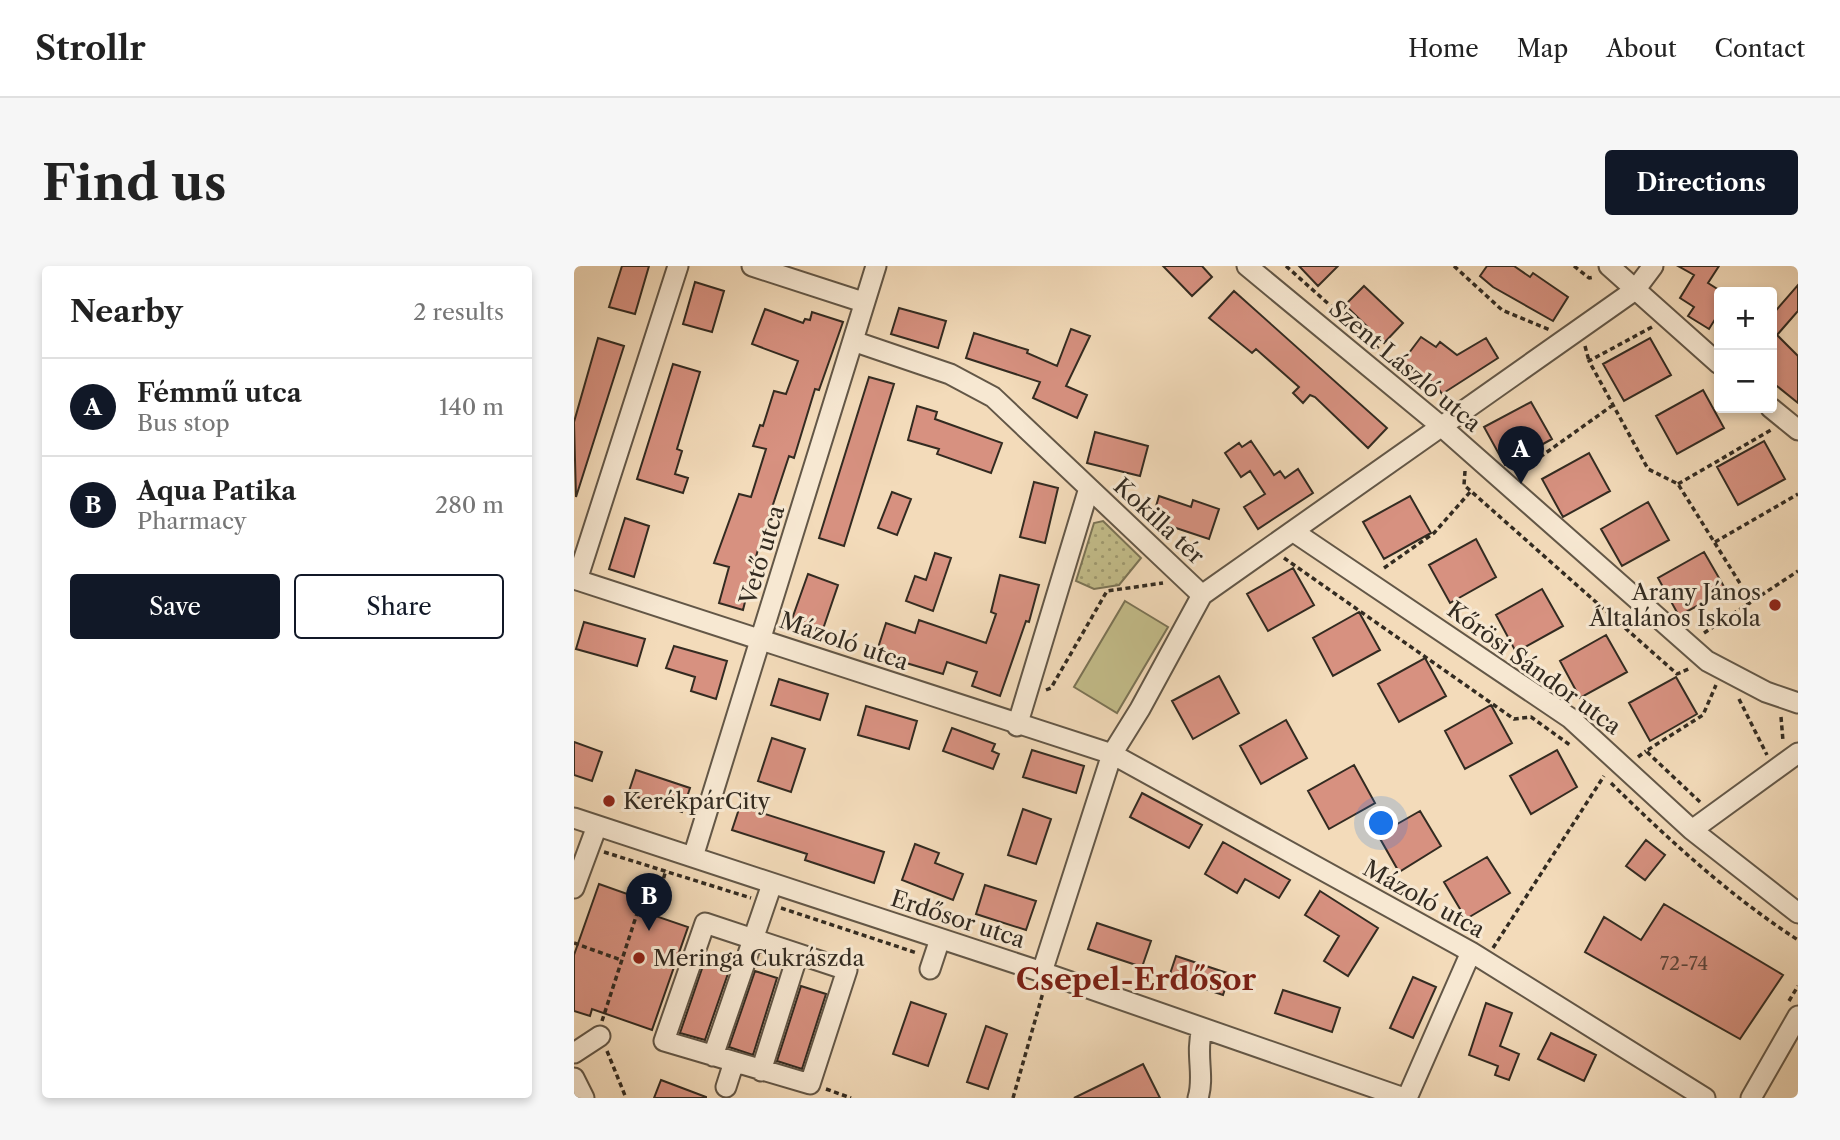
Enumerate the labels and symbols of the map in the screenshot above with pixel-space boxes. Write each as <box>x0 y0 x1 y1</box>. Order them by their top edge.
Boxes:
street label: Szent László utca <box>1323 294 1487 438</box>
pin: A <box>1498 426 1544 484</box>
street label: Kokilla tér <box>1108 472 1210 570</box>
street label: Vető utca <box>733 501 791 609</box>
place label: Arany János Általános Iskola <box>1588 578 1762 632</box>
street label: Kőrösi Sándor utca <box>1442 596 1627 741</box>
marker: Arany János Általános Iskola <box>1767 597 1783 613</box>
street label: Mázoló utca <box>776 606 913 676</box>
place label: KerékpárCity <box>623 787 771 815</box>
marker: KerékpárCity <box>601 793 617 809</box>
your location <box>1364 806 1398 840</box>
street label: Mázoló utca <box>1358 854 1490 944</box>
pin: B <box>626 873 672 931</box>
street label: Erdősor utca <box>887 884 1029 954</box>
place label: Meringa Cukrászda <box>653 944 865 972</box>
marker: Meringa Cukrászda <box>631 950 647 966</box>
house number: 72-74 <box>1660 952 1708 975</box>
district label: Csepel-Erdősor <box>1016 961 1256 998</box>

